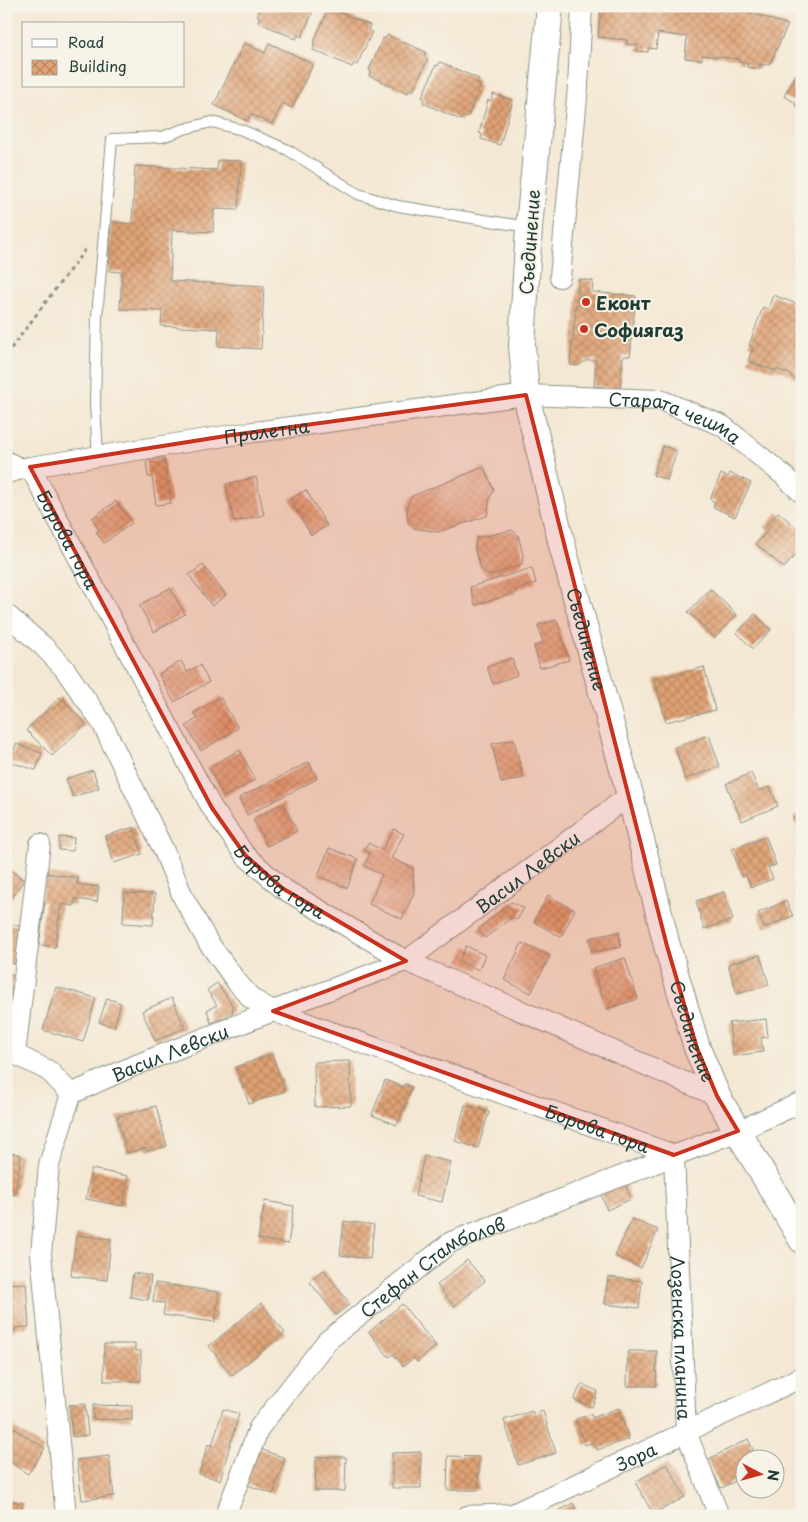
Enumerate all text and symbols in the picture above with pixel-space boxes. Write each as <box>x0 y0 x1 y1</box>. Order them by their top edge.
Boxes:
legend <box>22 22 185 88</box>
text: Road <box>68 30 104 53</box>
text: Building <box>68 54 127 77</box>
street label: Съединение <box>512 188 546 296</box>
place label: Еконт <box>596 289 651 316</box>
marker: Еконт <box>580 296 592 308</box>
place label: Софиягаз <box>594 316 684 343</box>
marker: Софиягаз <box>578 323 590 335</box>
street label: Старата чешма <box>608 385 748 450</box>
street label: Пролетна <box>222 411 312 450</box>
street label: Борова гора <box>31 485 107 594</box>
street label: Съединение <box>561 584 614 693</box>
street label: Васил Левски <box>469 824 585 919</box>
street label: Борова гора <box>228 839 332 925</box>
street label: Съединение <box>664 977 723 1086</box>
street label: Васил Левски <box>107 1017 232 1088</box>
street label: Борова гора <box>542 1097 654 1159</box>
street label: Стефан Стамболов <box>354 1209 509 1324</box>
street label: Лозенска планина <box>665 1255 699 1421</box>
street label: Зора <box>610 1434 662 1477</box>
north arrow <box>736 1450 786 1500</box>
text: N <box>762 1469 784 1482</box>

